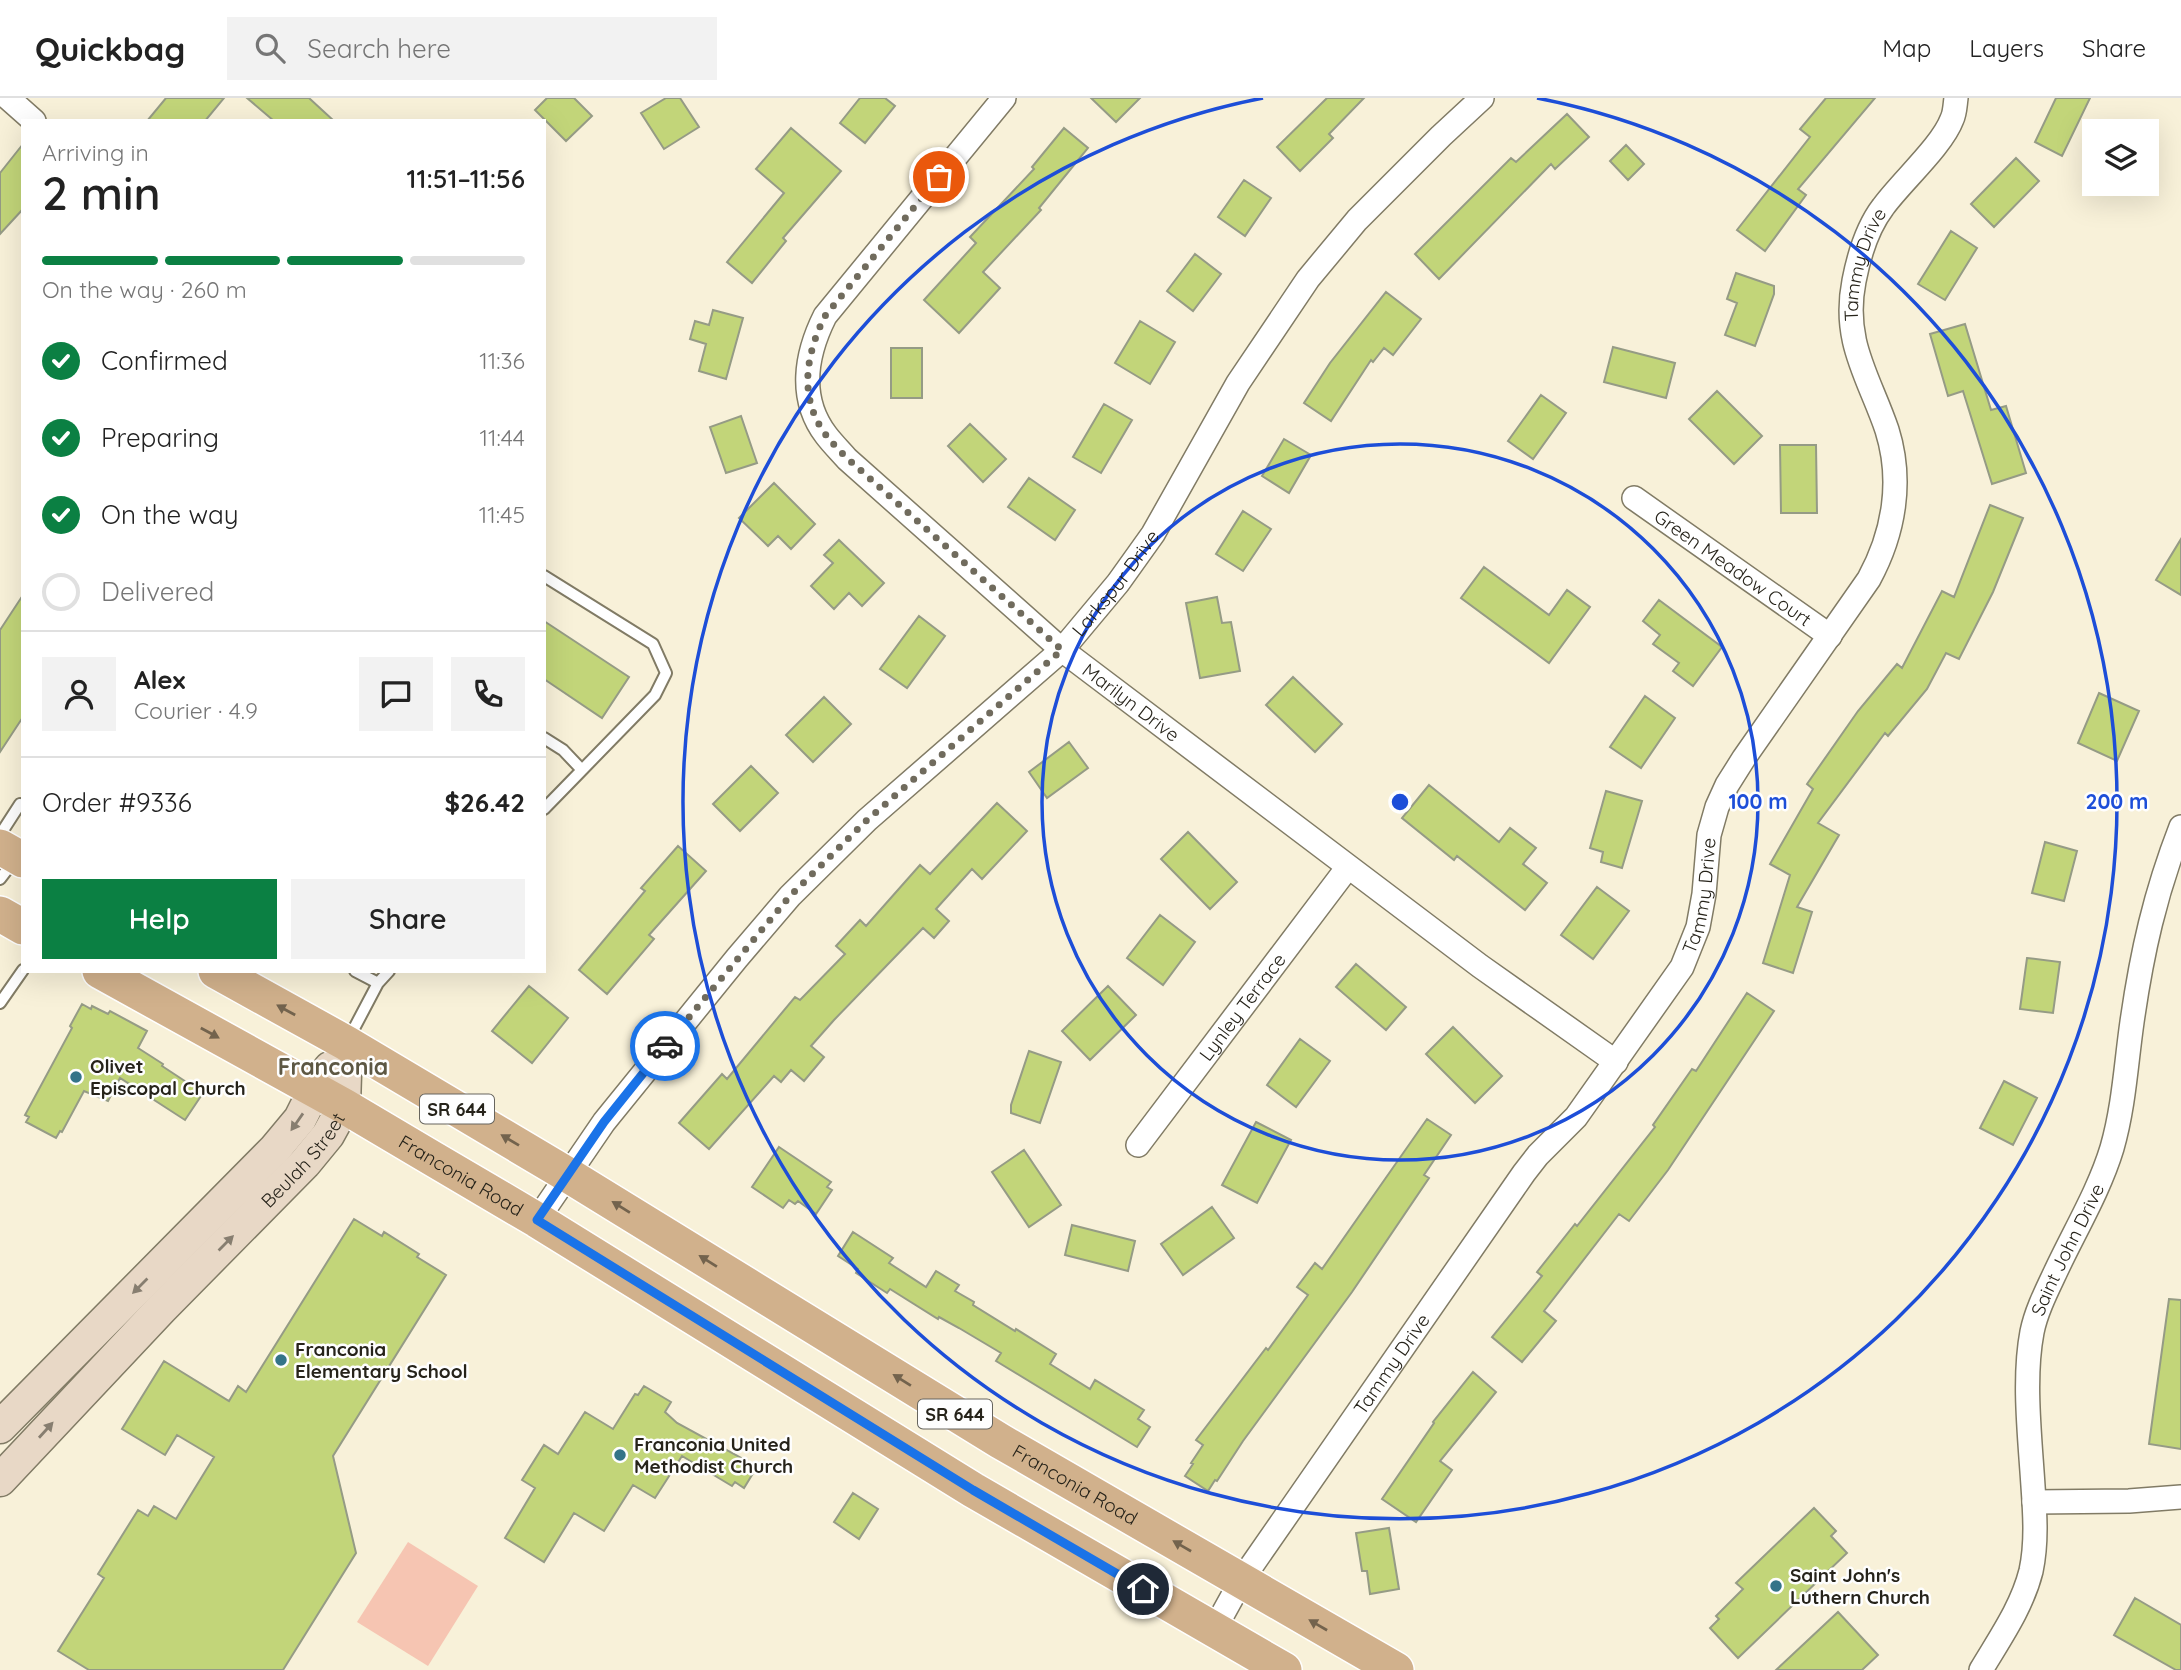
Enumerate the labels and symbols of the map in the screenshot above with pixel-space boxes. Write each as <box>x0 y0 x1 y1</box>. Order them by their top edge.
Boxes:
pin <box>909 147 969 207</box>
street label: Tammy Drive <box>1839 203 1891 322</box>
street label: Green Meadow Court <box>1650 504 1816 631</box>
street label: Larkspur Drive <box>1067 525 1164 641</box>
street label: Marilyn Drive <box>1078 658 1184 747</box>
text: 100 m <box>1728 788 1788 814</box>
text: 200 m <box>2086 788 2148 814</box>
centre of rings <box>1388 790 1412 814</box>
street label: Tammy Drive <box>1677 837 1721 957</box>
street label: Lynley Terrace <box>1194 948 1291 1066</box>
one-way arrow <box>277 1004 296 1016</box>
courier <box>630 1011 700 1081</box>
one-way arrow <box>200 1027 220 1039</box>
district label: Franconia <box>278 1052 388 1081</box>
place label: Olivet Episcopal Church <box>90 1054 246 1100</box>
marker: Olivet Episcopal Church <box>68 1069 84 1085</box>
road number: SR 644 <box>420 1094 494 1124</box>
street label: Beulah Street <box>256 1108 350 1213</box>
one-way arrow <box>290 1113 304 1131</box>
street label: Franconia Road <box>395 1129 528 1221</box>
one-way arrow <box>500 1134 519 1146</box>
street label: Saint John Drive <box>2025 1180 2109 1319</box>
one-way arrow <box>612 1201 631 1214</box>
one-way arrow <box>217 1236 234 1252</box>
one-way arrow <box>699 1254 718 1267</box>
one-way arrow <box>132 1278 148 1294</box>
street label: Tammy Drive <box>1348 1309 1435 1419</box>
place label: Franconia Elementary School <box>295 1337 468 1383</box>
marker: Franconia Elementary School <box>273 1352 289 1368</box>
one-way arrow <box>892 1374 911 1387</box>
road number: SR 644 <box>918 1400 992 1428</box>
one-way arrow <box>38 1421 54 1439</box>
place label: Franconia United Methodist Church <box>634 1432 793 1478</box>
street label: Franconia Road <box>1008 1439 1142 1530</box>
marker: Franconia United Methodist Church <box>612 1447 628 1463</box>
one-way arrow <box>1172 1540 1191 1552</box>
pin <box>1113 1559 1173 1619</box>
place label: Saint John's Luthern Church <box>1790 1563 1930 1609</box>
marker: Saint John's Luthern Church <box>1768 1578 1784 1594</box>
one-way arrow <box>1309 1619 1328 1631</box>

